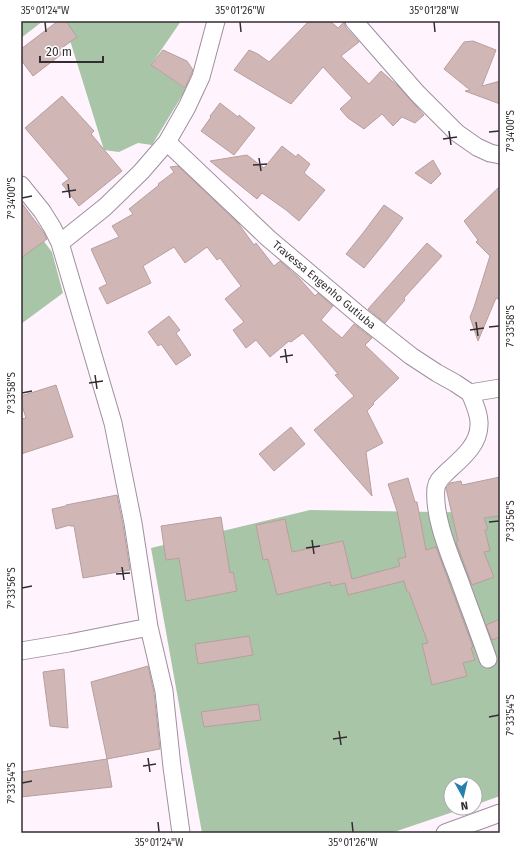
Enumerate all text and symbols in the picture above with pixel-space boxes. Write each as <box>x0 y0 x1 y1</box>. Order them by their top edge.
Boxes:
text: 35°01'24"W <box>21 5 70 17</box>
text: 35°01'26"W <box>215 5 265 17</box>
text: 35°01'28"W <box>409 5 460 17</box>
scale bar <box>40 38 103 64</box>
text: 20 m <box>46 45 72 59</box>
text: 7°34'00"S <box>505 109 517 152</box>
text: 7°34'00"S <box>6 176 18 219</box>
street label: Travessa Engenho Gutiuba <box>270 238 378 332</box>
text: 7°33'58"S <box>505 305 517 347</box>
text: 7°33'58"S <box>6 372 18 414</box>
text: 7°33'56"S <box>505 500 517 542</box>
text: 7°33'56"S <box>6 567 18 609</box>
text: 7°33'54"S <box>505 694 517 736</box>
text: 7°33'54"S <box>6 762 18 804</box>
north arrow <box>443 776 483 816</box>
text: N <box>460 798 469 812</box>
text: 35°01'24"W <box>135 837 184 849</box>
text: 35°01'26"W <box>328 837 378 849</box>

